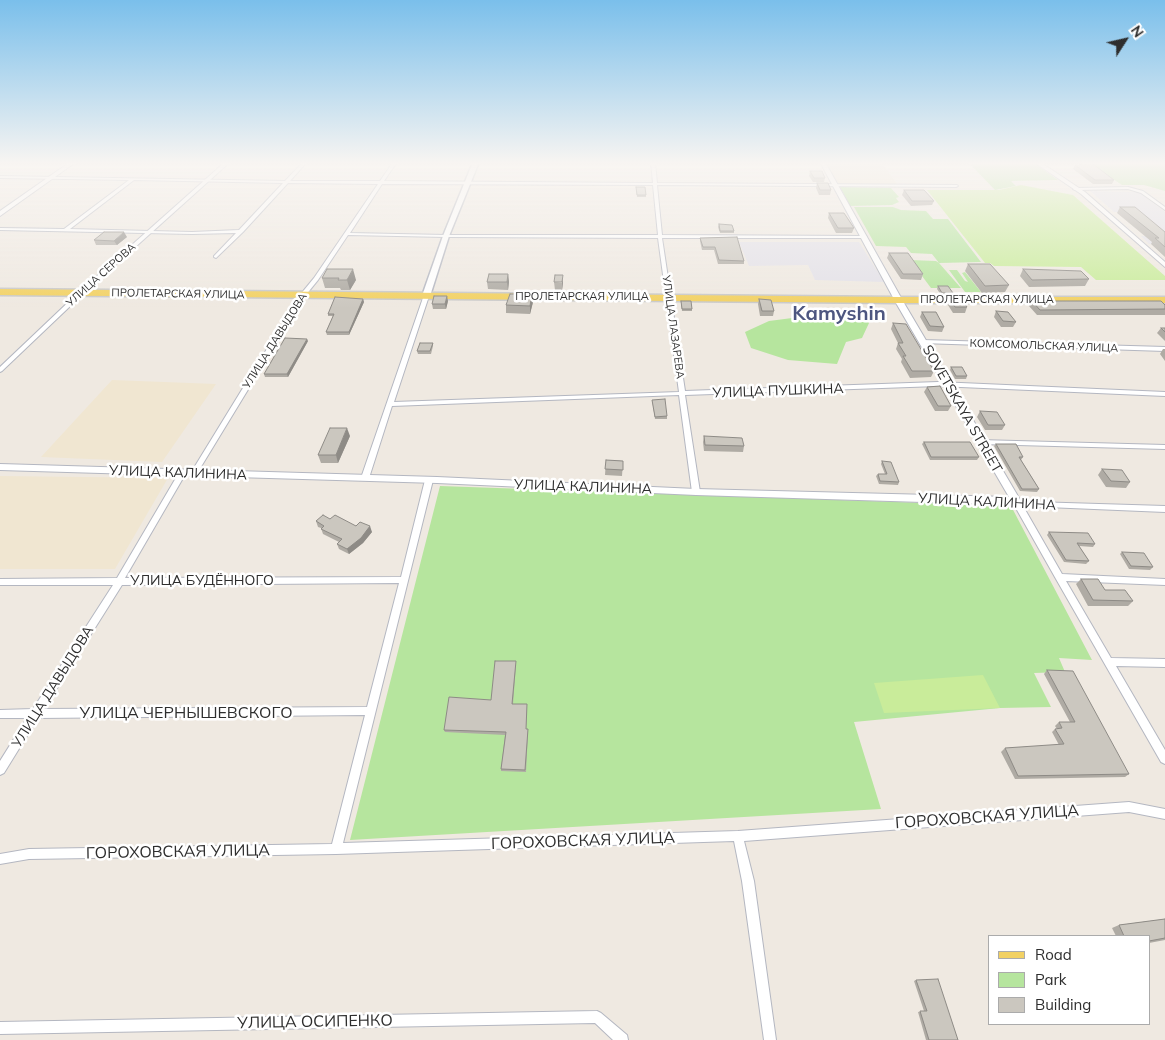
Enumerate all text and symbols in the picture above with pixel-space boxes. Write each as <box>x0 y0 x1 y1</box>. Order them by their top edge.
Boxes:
north arrow <box>1100 15 1150 65</box>
text: N <box>1127 22 1148 41</box>
street label: УЛИЦА СЕРОВА <box>64 240 138 310</box>
street label: УЛИЦА ЛАЗАРЕВА <box>659 274 687 380</box>
street label: ПРОЛЕТАРСКАЯ УЛИЦА <box>111 286 245 302</box>
street label: ПРОЛЕТАРСКАЯ УЛИЦА <box>515 290 649 304</box>
street label: УЛИЦА ДАВЫДОВА <box>240 291 310 391</box>
street label: ПРОЛЕТАРСКАЯ УЛИЦА <box>920 293 1054 307</box>
district label: Kamyshin <box>792 302 886 326</box>
street label: КОМСОМОЛЬСКАЯ УЛИЦА <box>969 337 1119 355</box>
street label: SOVETSKAYA STREET <box>919 342 1005 476</box>
street label: УЛИЦА ПУШКИНА <box>712 380 844 402</box>
street label: УЛИЦА КАЛИНИНА <box>109 462 247 484</box>
street label: УЛИЦА КАЛИНИНА <box>514 476 652 498</box>
street label: УЛИЦА КАЛИНИНА <box>918 490 1056 514</box>
street label: УЛИЦА БУДЁННОГО <box>130 573 274 589</box>
street label: УЛИЦА ДАВЫДОВА <box>9 623 97 751</box>
street label: УЛИЦА ЧЕРНЫШЕВСКОГО <box>79 703 293 723</box>
street label: ГОРОХОВСКАЯ УЛИЦА <box>895 801 1079 833</box>
street label: ГОРОХОВСКАЯ УЛИЦА <box>491 828 675 854</box>
street label: ГОРОХОВСКАЯ УЛИЦА <box>86 841 270 863</box>
legend <box>988 935 1150 1025</box>
text: Road <box>1035 945 1072 964</box>
text: Park <box>1035 970 1067 989</box>
text: Building <box>1035 995 1091 1014</box>
street label: УЛИЦА ОСИПЕНКО <box>237 1011 393 1033</box>

